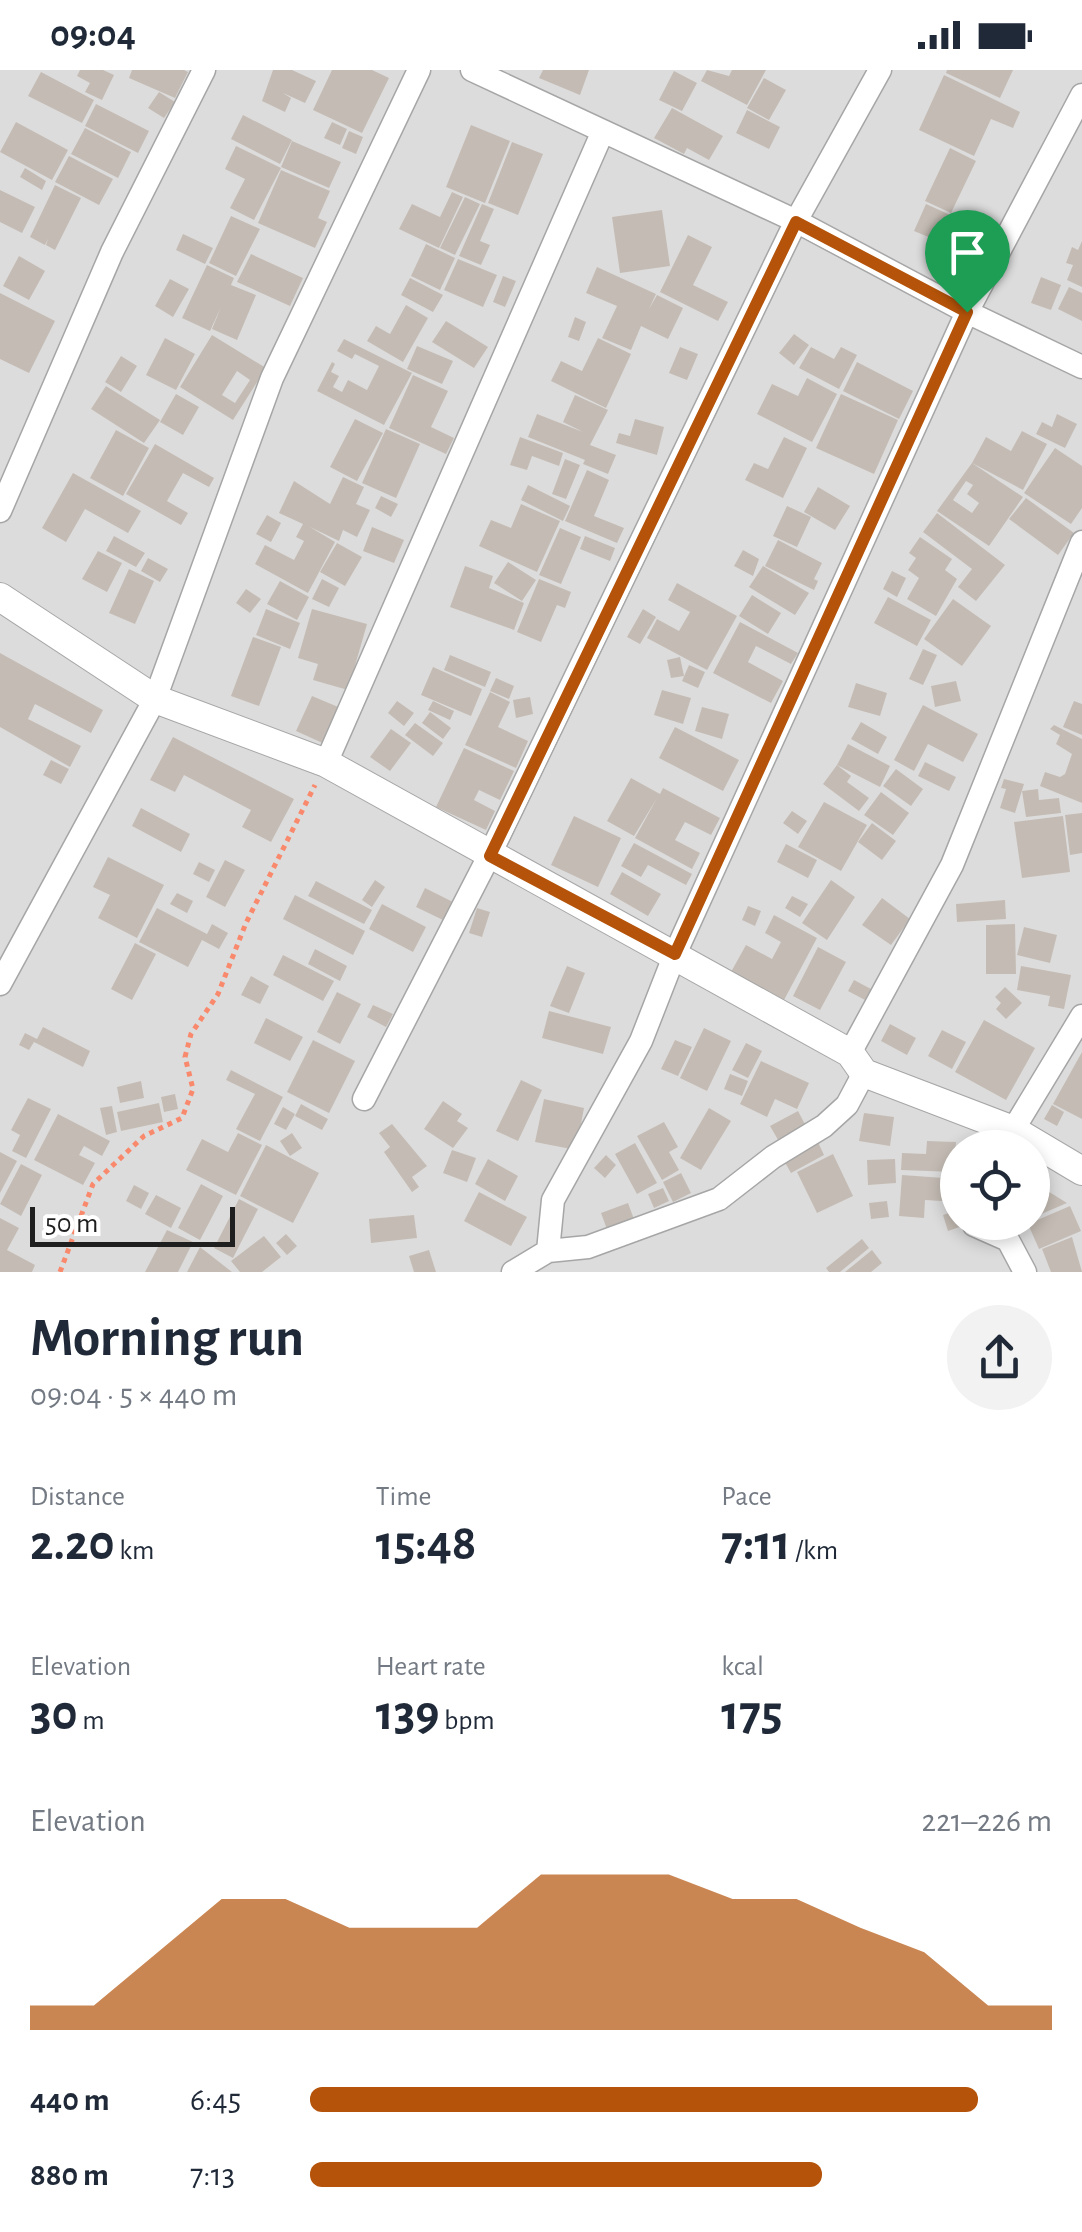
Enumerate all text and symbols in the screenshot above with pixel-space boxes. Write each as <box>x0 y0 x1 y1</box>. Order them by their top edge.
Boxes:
text: 09:04 <box>50 16 136 54</box>
pin <box>925 210 1010 313</box>
icon: arrive <box>940 225 995 280</box>
map controls <box>940 1130 1050 1240</box>
button: locate <box>940 1130 1050 1240</box>
scale bar <box>30 1202 235 1246</box>
text: 50 m <box>45 1210 99 1238</box>
button: share <box>947 1305 1052 1410</box>
text: Morning run <box>30 1311 304 1366</box>
text: 09:04 · 5 × 440 m <box>30 1379 237 1411</box>
text: Distance <box>30 1483 125 1511</box>
text: Time <box>376 1483 431 1511</box>
text: Pace <box>721 1483 772 1511</box>
text: 2.20 <box>30 1519 115 1569</box>
text: 15:48 <box>376 1519 477 1569</box>
text: 7:11 <box>721 1519 790 1569</box>
text: km <box>115 1537 154 1565</box>
text: /km <box>790 1537 838 1565</box>
text: Elevation <box>30 1653 131 1681</box>
text: Heart rate <box>376 1653 486 1681</box>
text: kcal <box>721 1653 764 1681</box>
text: 30 <box>30 1689 78 1739</box>
text: 139 <box>376 1689 439 1739</box>
text: 175 <box>721 1689 783 1739</box>
text: m <box>78 1707 105 1735</box>
text: bpm <box>439 1707 495 1735</box>
text: Elevation <box>30 1805 146 1837</box>
text: 221–226 m <box>922 1805 1052 1837</box>
text: 440 m <box>30 2084 110 2116</box>
text: 6:45 <box>190 2084 241 2116</box>
text: 880 m <box>30 2159 109 2191</box>
text: 7:13 <box>190 2159 235 2191</box>

